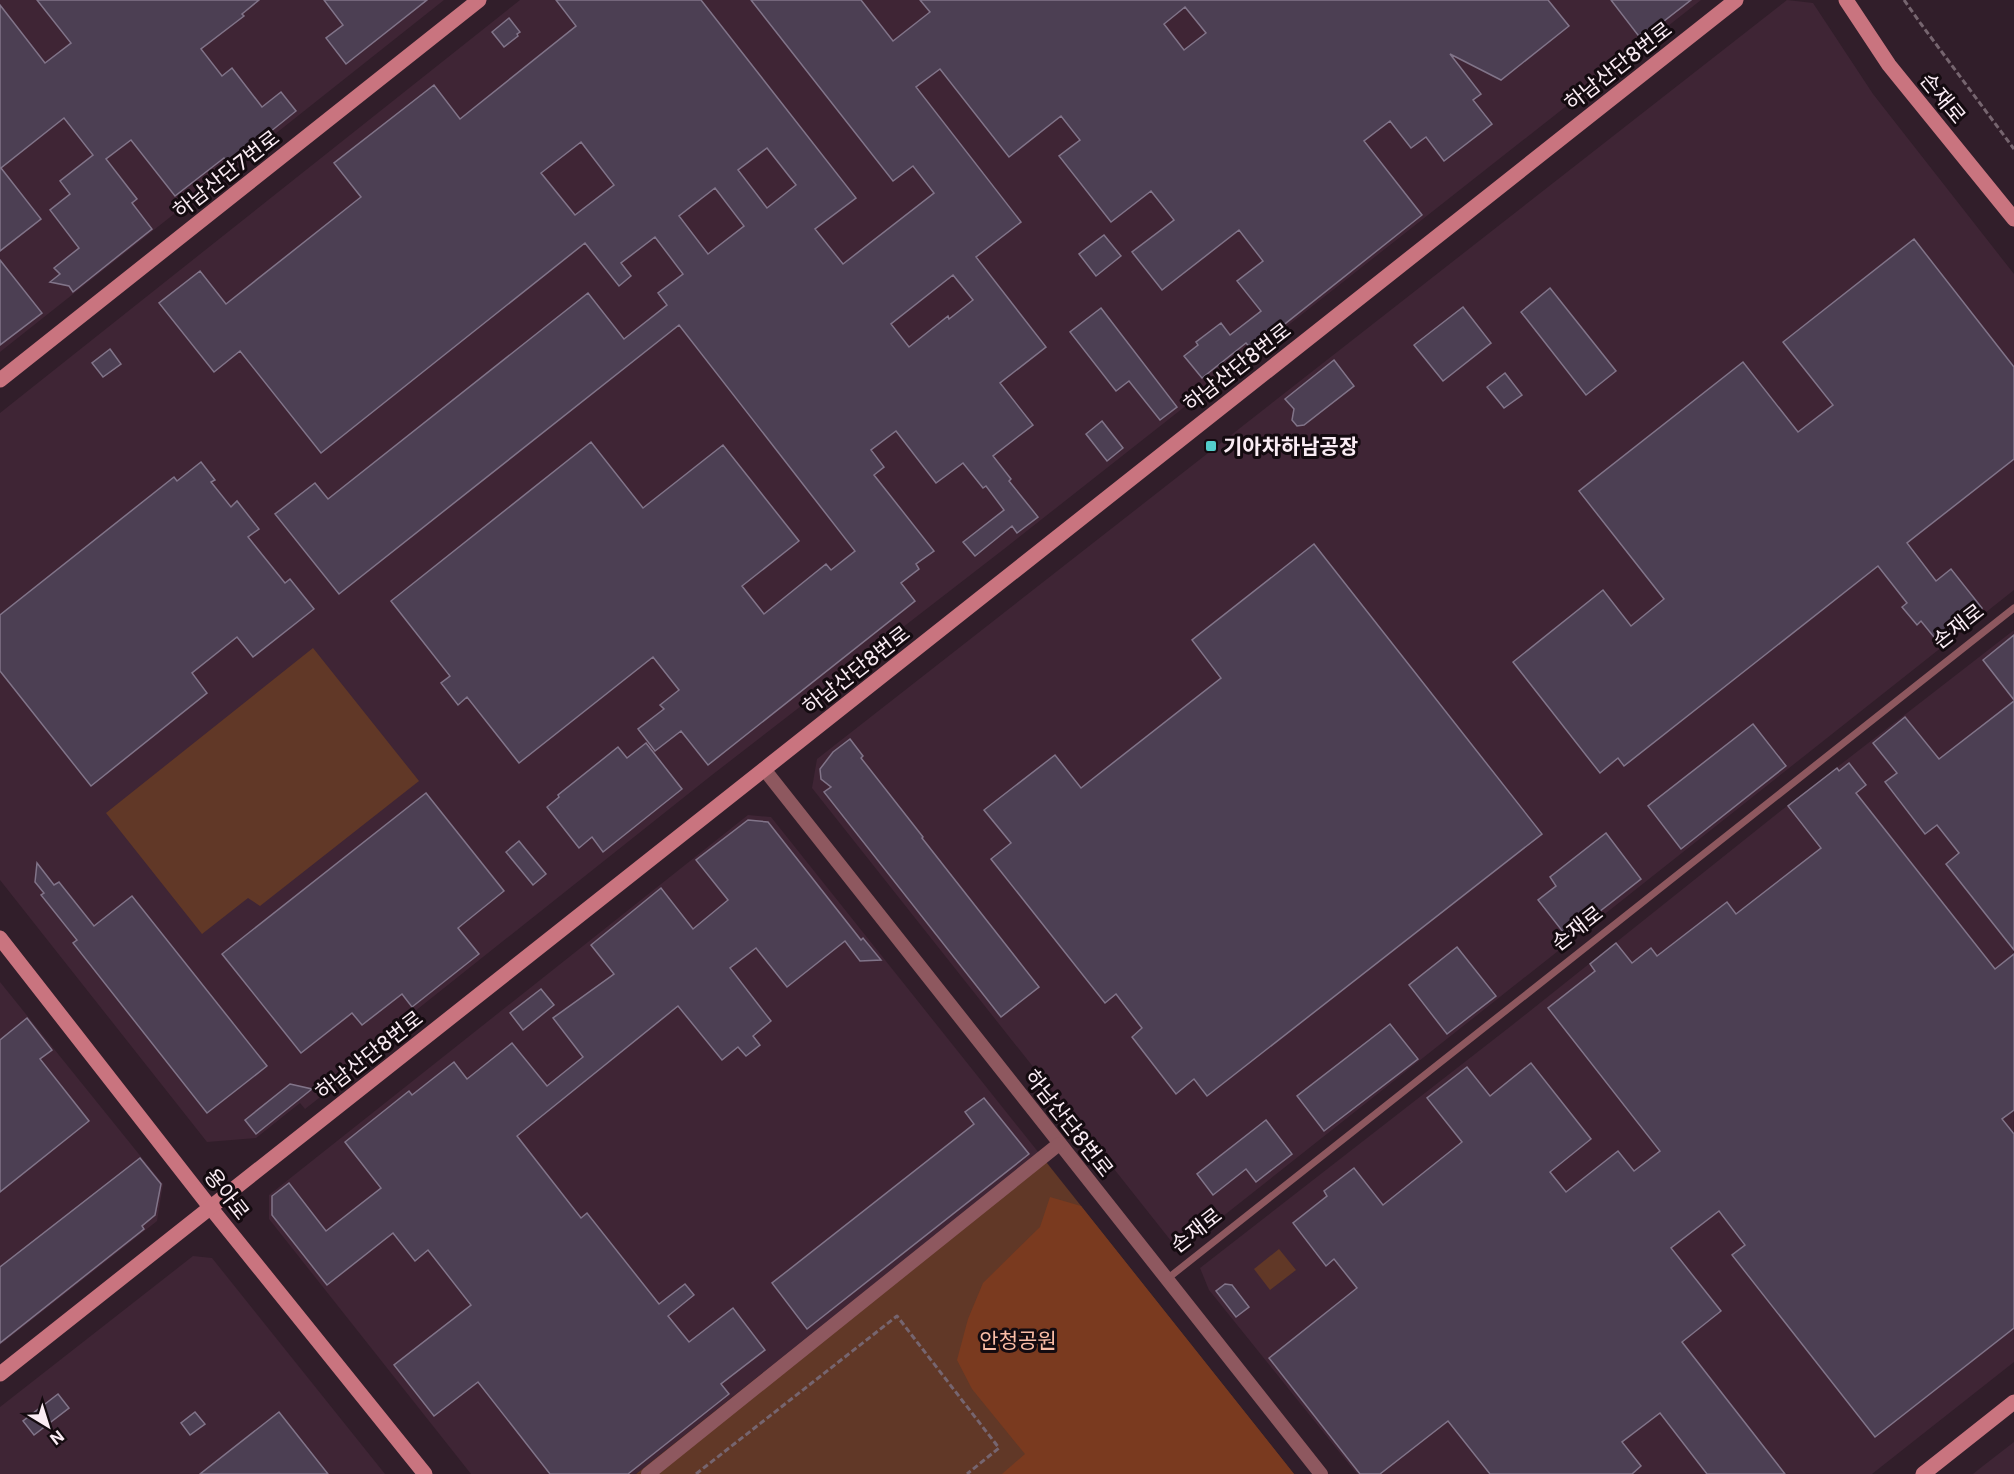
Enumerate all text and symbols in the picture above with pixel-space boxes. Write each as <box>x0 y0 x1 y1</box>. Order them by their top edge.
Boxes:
street label: 하남산단8번로 <box>1560 16 1676 116</box>
street label: 손재로 <box>1915 68 1971 128</box>
street label: 하남산단7번로 <box>168 125 284 223</box>
street label: 하남산단8번로 <box>1179 317 1295 417</box>
place label: 기아차하남공장 <box>1223 434 1358 459</box>
marker: 기아차하남공장 <box>1204 439 1218 453</box>
street label: 손재로 <box>1927 598 1989 654</box>
street label: 하남산단8번로 <box>798 620 914 720</box>
street label: 손재로 <box>1546 900 1608 956</box>
street label: 하남산단8번로 <box>311 1005 427 1105</box>
street label: 하남산단8번로 <box>1019 1065 1119 1181</box>
street label: 용아로 <box>199 1163 255 1225</box>
street label: 손재로 <box>1165 1202 1227 1258</box>
park label: 안청공원 <box>979 1328 1057 1353</box>
north arrow <box>18 1396 78 1456</box>
text: N <box>46 1426 68 1449</box>

